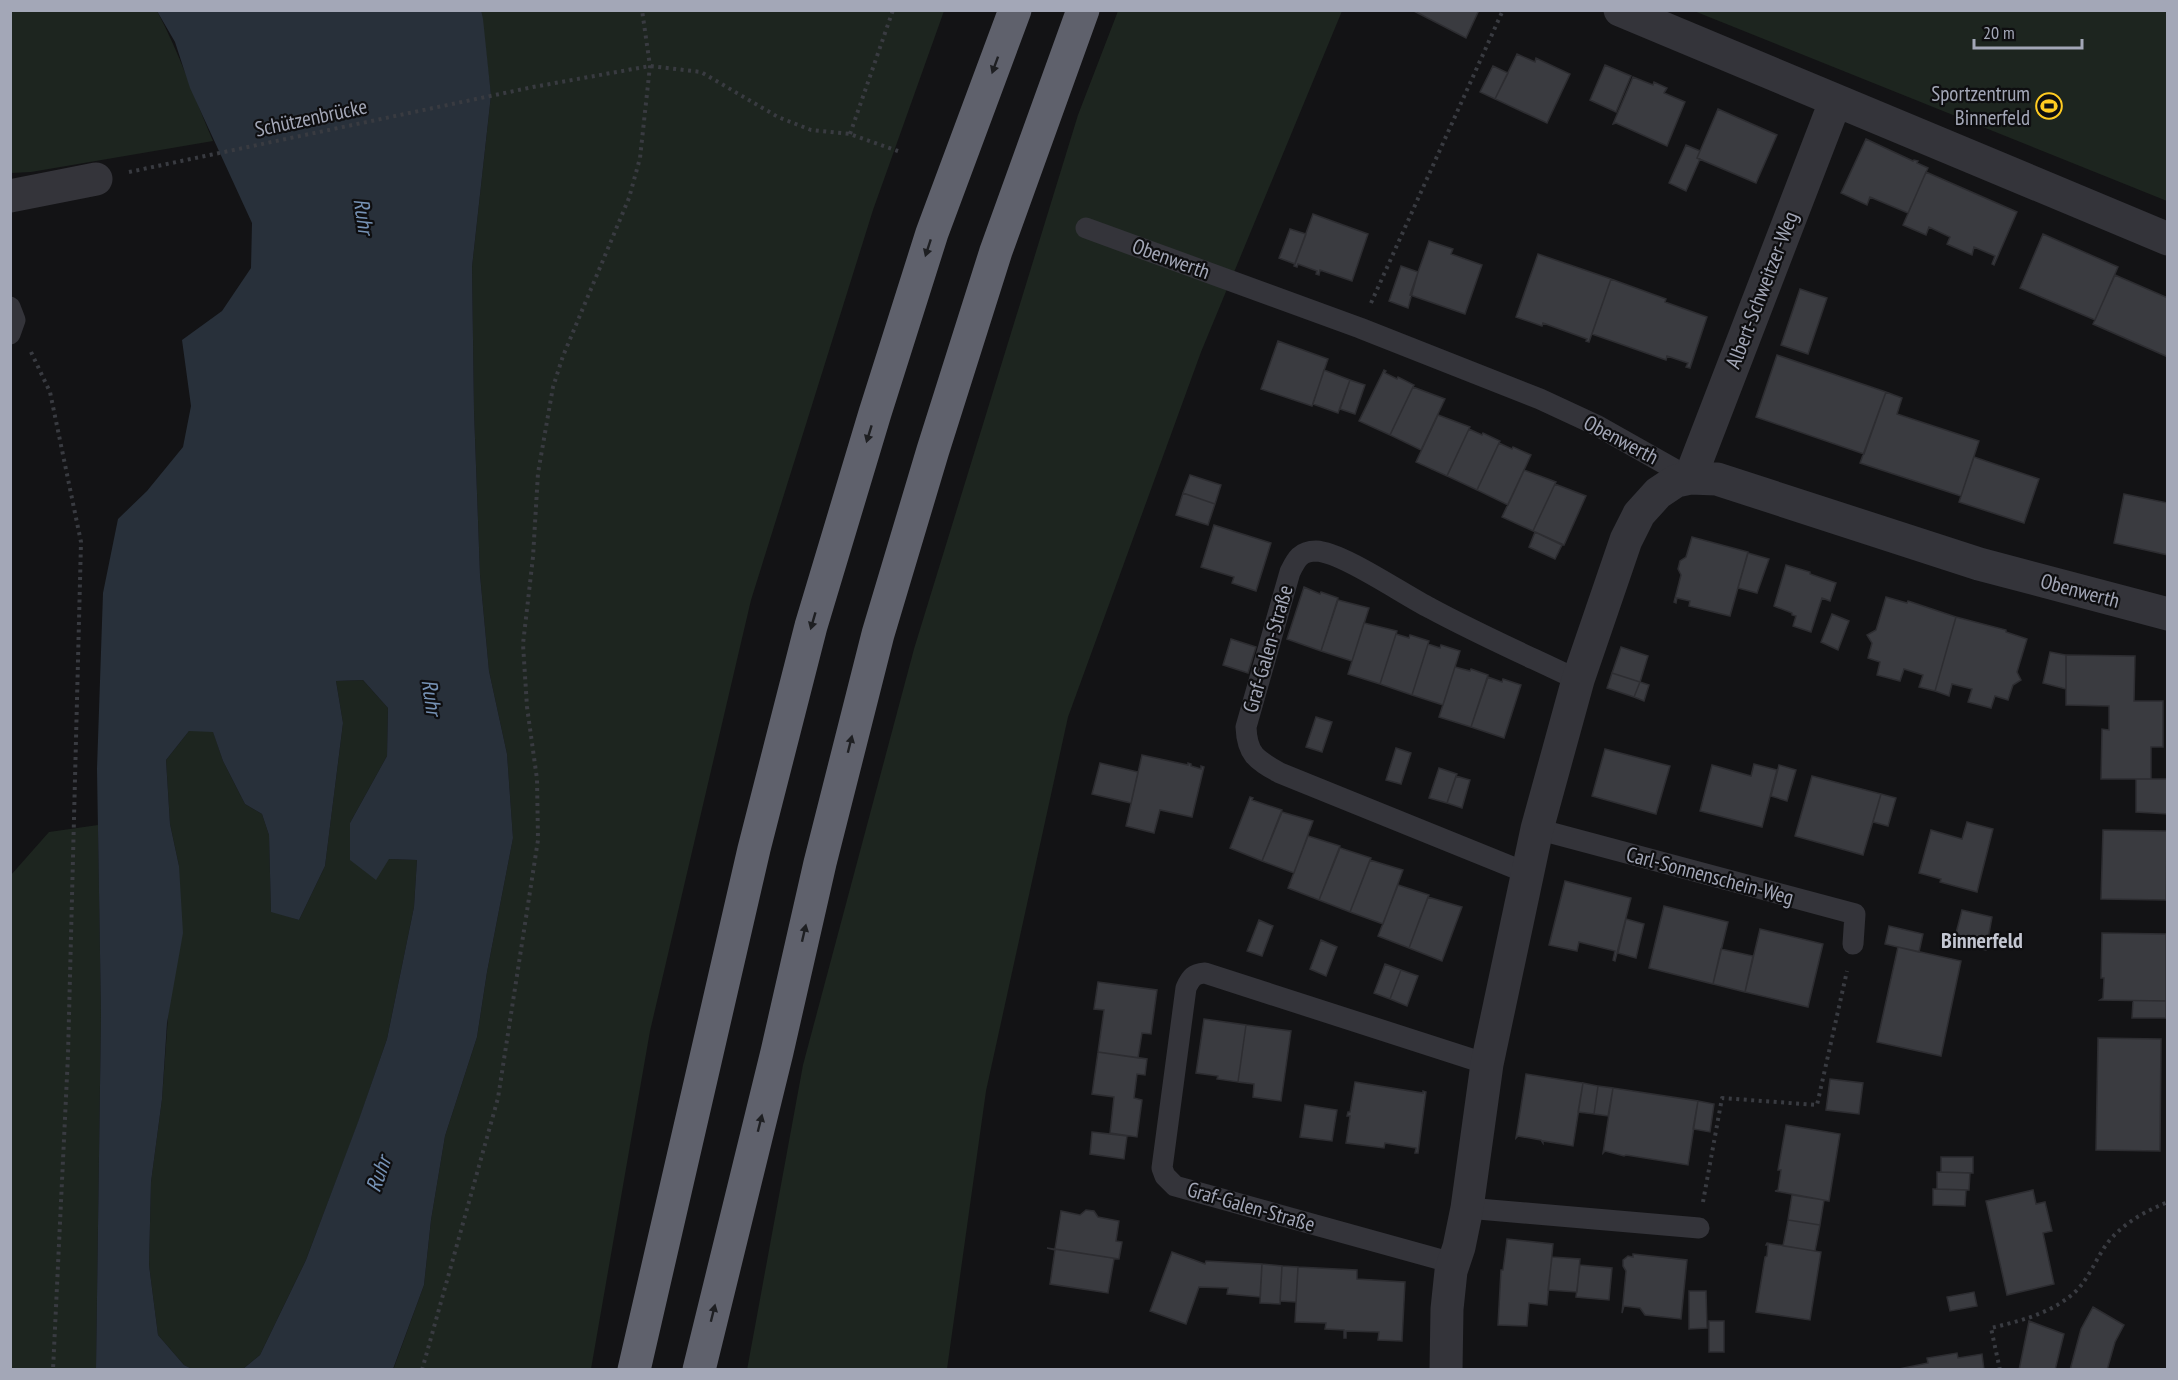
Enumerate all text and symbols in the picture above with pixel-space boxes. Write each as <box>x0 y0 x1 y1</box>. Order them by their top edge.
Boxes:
scale bar <box>1974 12 2082 50</box>
text: 20 m <box>1983 21 2015 44</box>
one-way arrow <box>989 57 999 75</box>
place label: Sportzentrum Binnerfeld <box>1931 80 2030 131</box>
sports icon: Sportzentrum Binnerfeld <box>2034 91 2064 121</box>
street label: Schützenbrücke <box>252 92 369 143</box>
water label: Ruhr <box>348 196 381 239</box>
street label: Albert-Schweitzer-Weg <box>1719 208 1804 372</box>
street label: Obenwerth <box>1129 232 1214 285</box>
one-way arrow <box>922 239 932 257</box>
street label: Obenwerth <box>1579 409 1663 470</box>
one-way arrow <box>864 425 873 443</box>
street label: Obenwerth <box>2038 567 2123 614</box>
street label: Graf-Galen-Straße <box>1236 582 1299 716</box>
one-way arrow <box>808 612 817 630</box>
water label: Ruhr <box>416 677 449 720</box>
one-way arrow <box>846 735 856 753</box>
street label: Carl-Sonnenschein-Weg <box>1624 840 1797 911</box>
one-way arrow <box>800 924 810 943</box>
district label: Binnerfeld <box>1941 926 2023 954</box>
one-way arrow <box>755 1114 765 1133</box>
water label: Ruhr <box>359 1150 398 1196</box>
street label: Graf-Galen-Straße <box>1184 1175 1318 1238</box>
one-way arrow <box>709 1303 719 1322</box>

